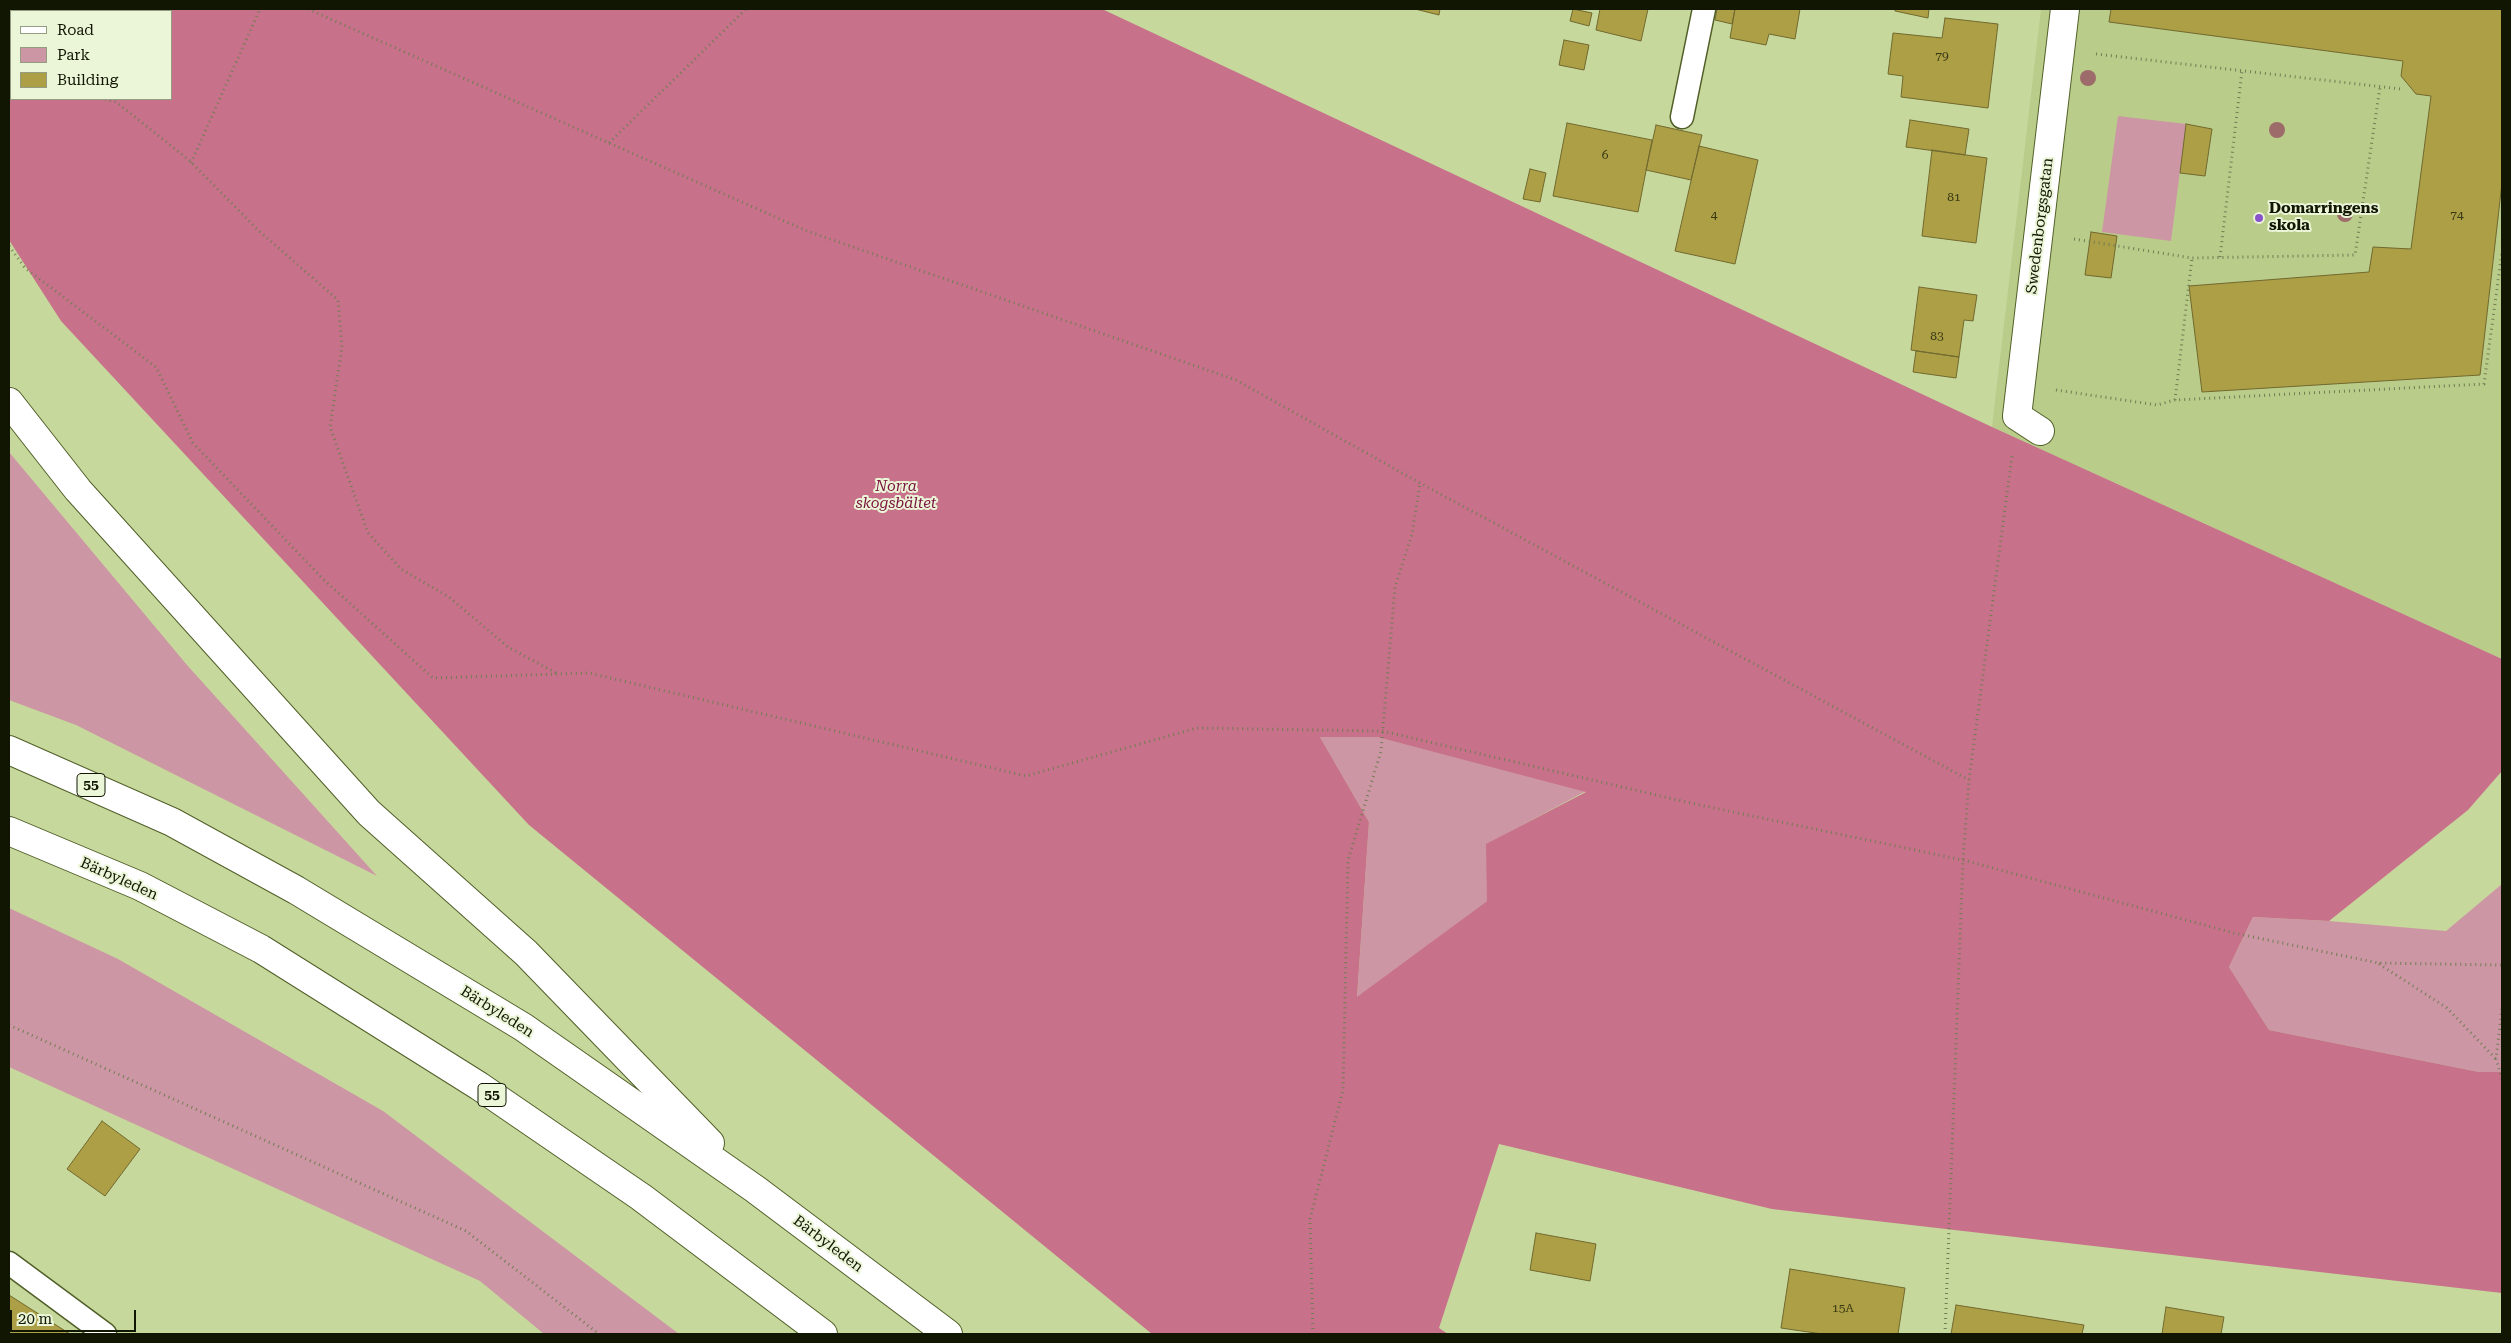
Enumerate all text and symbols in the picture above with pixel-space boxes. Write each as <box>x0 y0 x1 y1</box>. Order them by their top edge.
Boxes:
legend <box>10 10 172 100</box>
text: Road <box>57 21 94 39</box>
text: Park <box>57 46 90 64</box>
house number: 79 <box>1935 49 1949 63</box>
text: Building <box>57 71 118 89</box>
house number: 6 <box>1602 148 1608 162</box>
street label: Swedenborgsgatan <box>2023 157 2057 295</box>
house number: 81 <box>1947 190 1961 204</box>
place label: Domarringens skola <box>2269 200 2378 235</box>
house number: 4 <box>1711 208 1717 222</box>
house number: 74 <box>2450 208 2464 222</box>
marker: Domarringens skola <box>2253 212 2265 224</box>
house number: 83 <box>1930 329 1944 343</box>
park label: Norra skogsbältet <box>856 478 936 513</box>
road number: 55 <box>77 774 105 796</box>
street label: Bärbyleden <box>77 854 161 904</box>
street label: Bärbyleden <box>457 982 537 1042</box>
road number: 55 <box>478 1084 506 1106</box>
street label: Bärbyleden <box>789 1212 867 1276</box>
scale bar <box>12 1300 139 1332</box>
house number: 15A <box>1832 1301 1854 1315</box>
text: 20 m <box>18 1310 52 1328</box>

